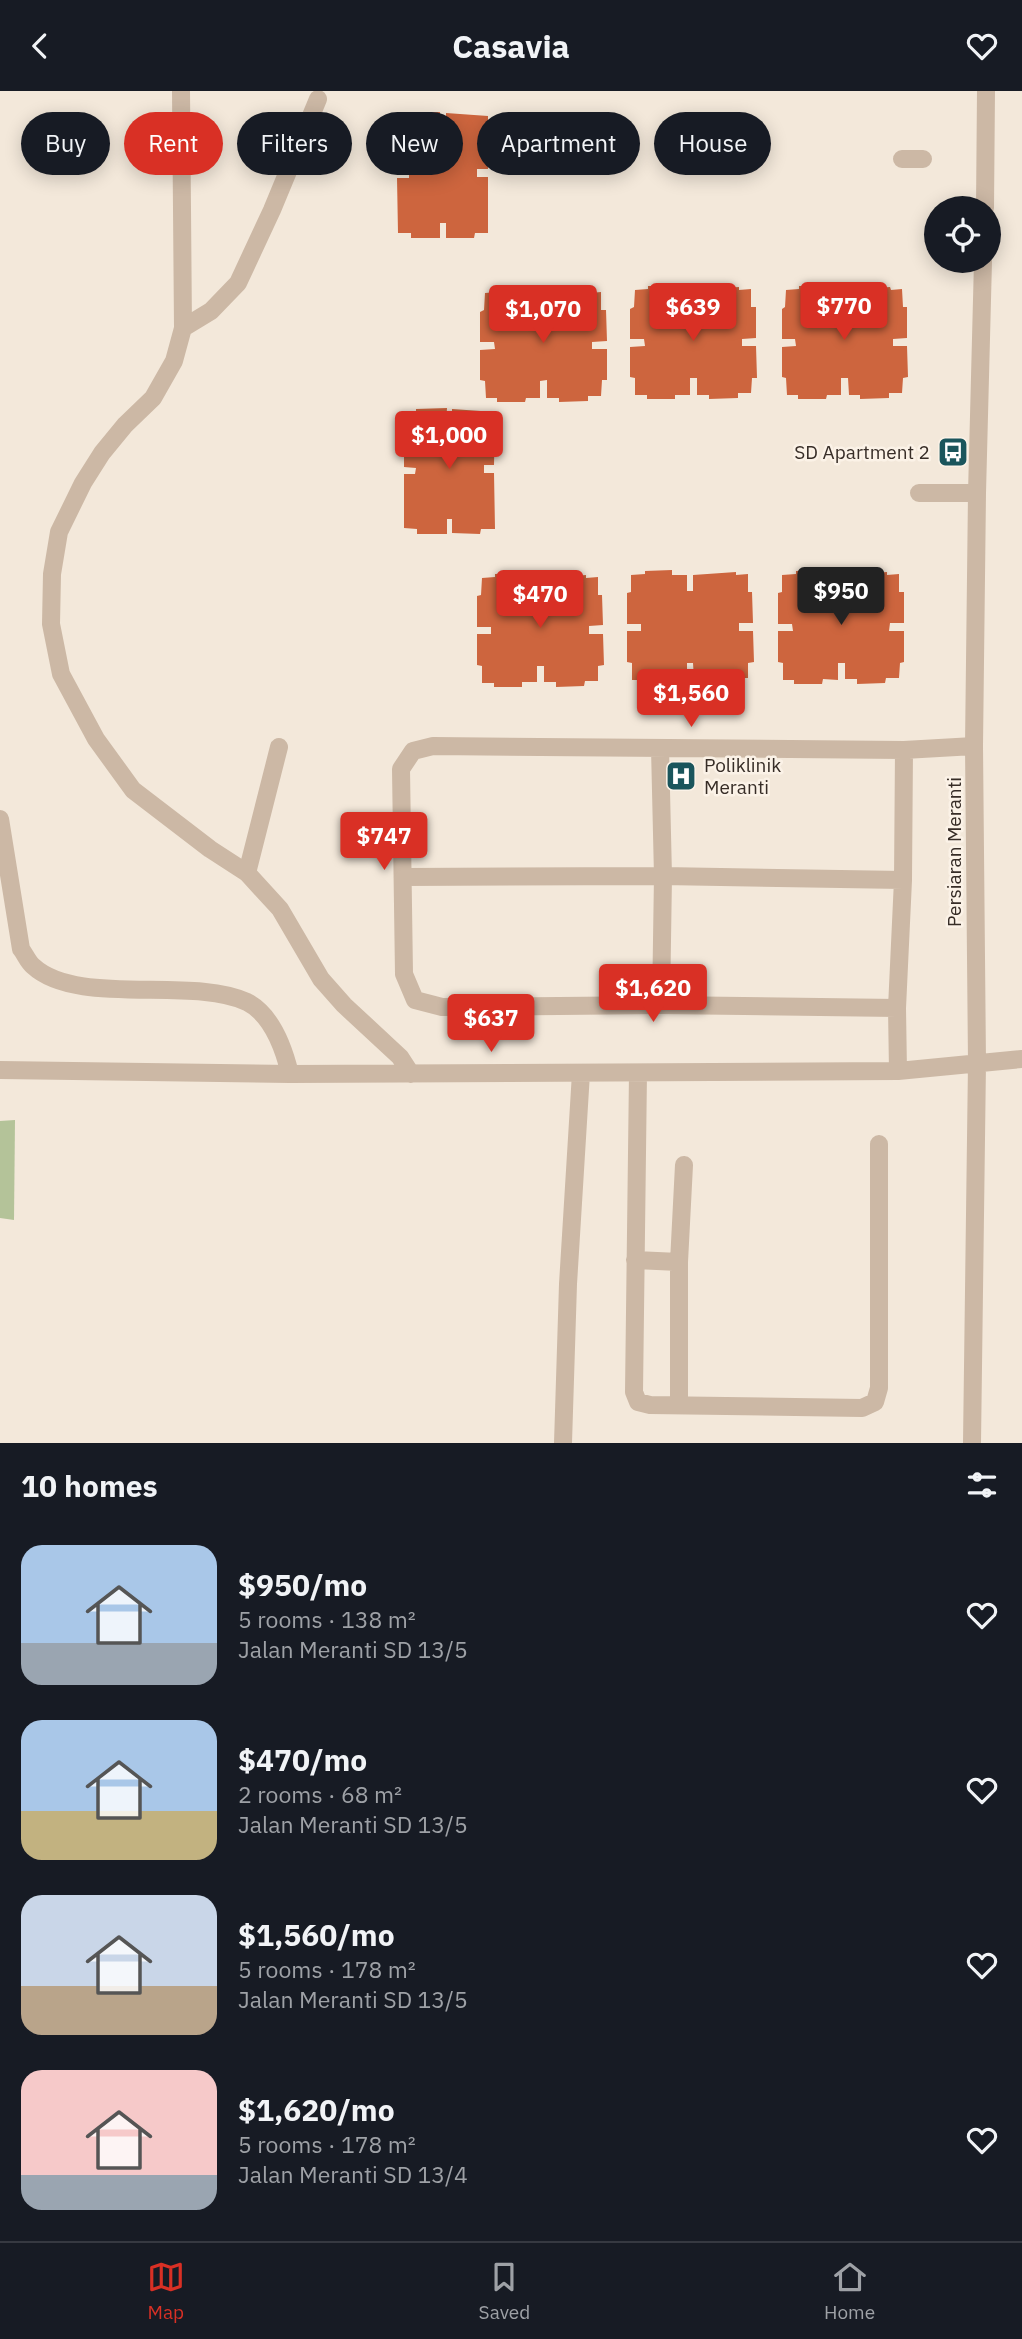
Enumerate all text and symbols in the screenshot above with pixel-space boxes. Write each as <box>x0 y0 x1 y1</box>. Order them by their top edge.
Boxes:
text: Casavia <box>452 25 570 67</box>
icon: back <box>21 27 59 65</box>
icon: heart <box>963 27 1001 65</box>
chip: Buy <box>21 112 110 175</box>
chip: Rent <box>124 112 223 175</box>
chip: Filters <box>237 112 352 175</box>
chip: New <box>366 112 463 175</box>
chip: Apartment <box>477 112 640 175</box>
chip: House <box>654 112 771 175</box>
map controls <box>924 196 1001 273</box>
button: locate <box>924 196 1001 273</box>
pin: $770 <box>803 282 885 342</box>
pin: $639 <box>652 283 734 343</box>
pin: $1,070 <box>486 285 600 345</box>
text: $770 <box>816 290 872 320</box>
text: $639 <box>665 291 721 321</box>
text: $1,070 <box>505 293 581 323</box>
pin: $1,000 <box>392 411 506 471</box>
text: $1,000 <box>411 419 487 449</box>
bus stop icon: SD Apartment 2 <box>936 435 970 469</box>
place label: SD Apartment 2 <box>794 440 930 464</box>
pin: $950 <box>800 567 882 627</box>
pin: $470 <box>499 571 581 630</box>
text: $950 <box>813 575 869 605</box>
text: $470 <box>512 578 568 608</box>
pin: $1,560 <box>634 669 748 729</box>
text: $1,560 <box>653 677 729 707</box>
place label: Poliklinik Meranti <box>704 753 781 799</box>
hospital icon: Poliklinik Meranti <box>664 759 698 793</box>
street label: Persiaran Meranti <box>942 777 966 927</box>
pin: $747 <box>343 813 425 872</box>
text: $747 <box>356 820 412 850</box>
pin: $1,620 <box>596 965 710 1024</box>
text: $1,620 <box>615 972 691 1002</box>
pin: $637 <box>450 995 532 1054</box>
text: $637 <box>463 1002 519 1032</box>
text: 10 homes <box>21 1466 158 1505</box>
icon: filters <box>963 1466 1001 1504</box>
text: $950/mo <box>238 1565 367 1604</box>
icon: home <box>77 1573 161 1657</box>
icon: heart <box>963 1596 1001 1634</box>
text: 5 rooms · 138 m² <box>238 1604 416 1634</box>
text: Jalan Meranti SD 13/5 <box>238 1634 468 1664</box>
text: $470/mo <box>238 1740 367 1779</box>
icon: home <box>77 1748 161 1832</box>
icon: heart <box>963 1771 1001 1809</box>
text: 2 rooms · 68 m² <box>238 1779 402 1809</box>
text: Jalan Meranti SD 13/5 <box>238 1809 468 1839</box>
text: $1,560/mo <box>238 1915 395 1954</box>
icon: home <box>77 1923 161 2007</box>
icon: heart <box>963 1946 1001 1984</box>
text: 5 rooms · 178 m² <box>238 1954 416 1984</box>
text: Jalan Meranti SD 13/5 <box>238 1984 468 2014</box>
text: $1,620/mo <box>238 2090 395 2129</box>
icon: home <box>77 2098 161 2182</box>
icon: heart <box>963 2121 1001 2159</box>
text: 5 rooms · 178 m² <box>238 2129 416 2159</box>
text: Jalan Meranti SD 13/4 <box>238 2159 468 2189</box>
tab: Map <box>147 2258 185 2324</box>
tab: Saved <box>479 2258 530 2324</box>
tab: Home <box>824 2258 875 2324</box>

